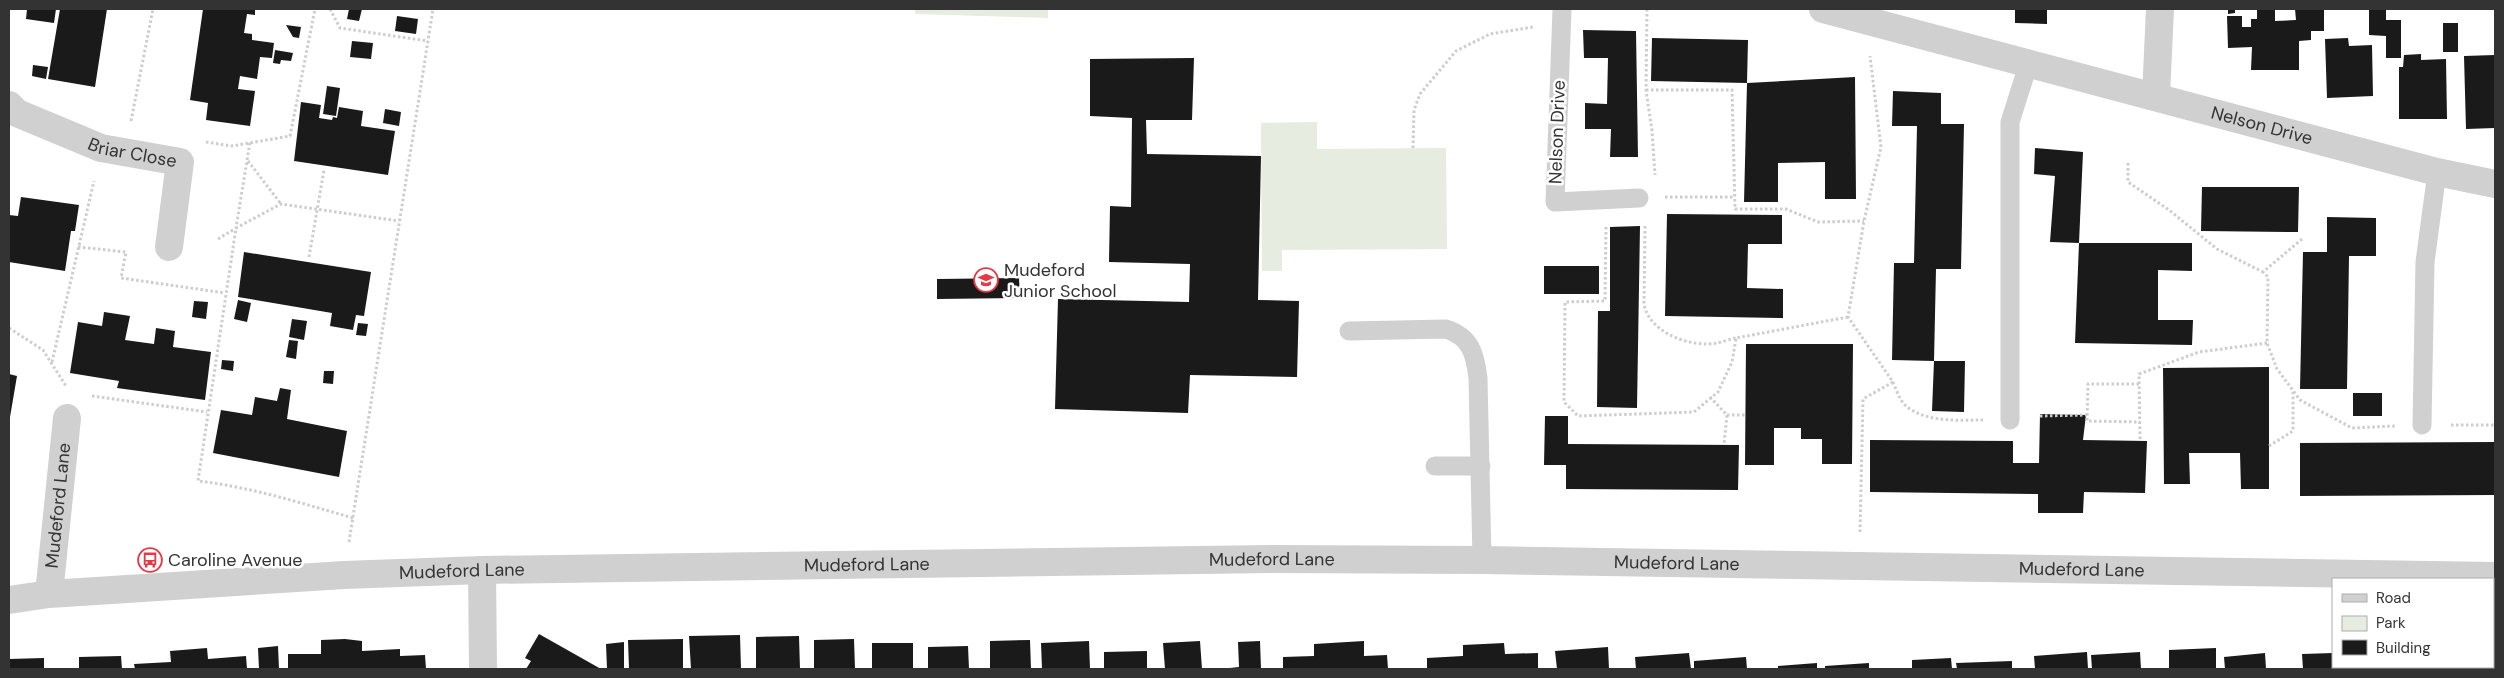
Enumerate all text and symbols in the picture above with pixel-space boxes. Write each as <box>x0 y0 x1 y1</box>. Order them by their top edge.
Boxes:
street label: Nelson Drive <box>1543 80 1571 184</box>
street label: Nelson Drive <box>2208 101 2315 150</box>
street label: Briar Close <box>84 132 179 173</box>
place label: Mudeford Junior School <box>1004 258 1117 303</box>
school or university icon: Mudeford Junior School <box>973 267 999 293</box>
street label: Mudeford Lane <box>40 442 76 569</box>
bus stop icon: Caroline Avenue <box>137 547 163 573</box>
street label: Mudeford Lane <box>1209 547 1335 572</box>
place label: Caroline Avenue <box>168 548 303 572</box>
street label: Mudeford Lane <box>1614 550 1740 576</box>
street label: Mudeford Lane <box>804 552 930 578</box>
street label: Mudeford Lane <box>2019 556 2145 582</box>
street label: Mudeford Lane <box>399 557 525 585</box>
legend <box>2332 578 2494 668</box>
text: Road <box>2376 588 2411 608</box>
text: Park <box>2376 613 2406 633</box>
text: Building <box>2376 638 2431 658</box>

